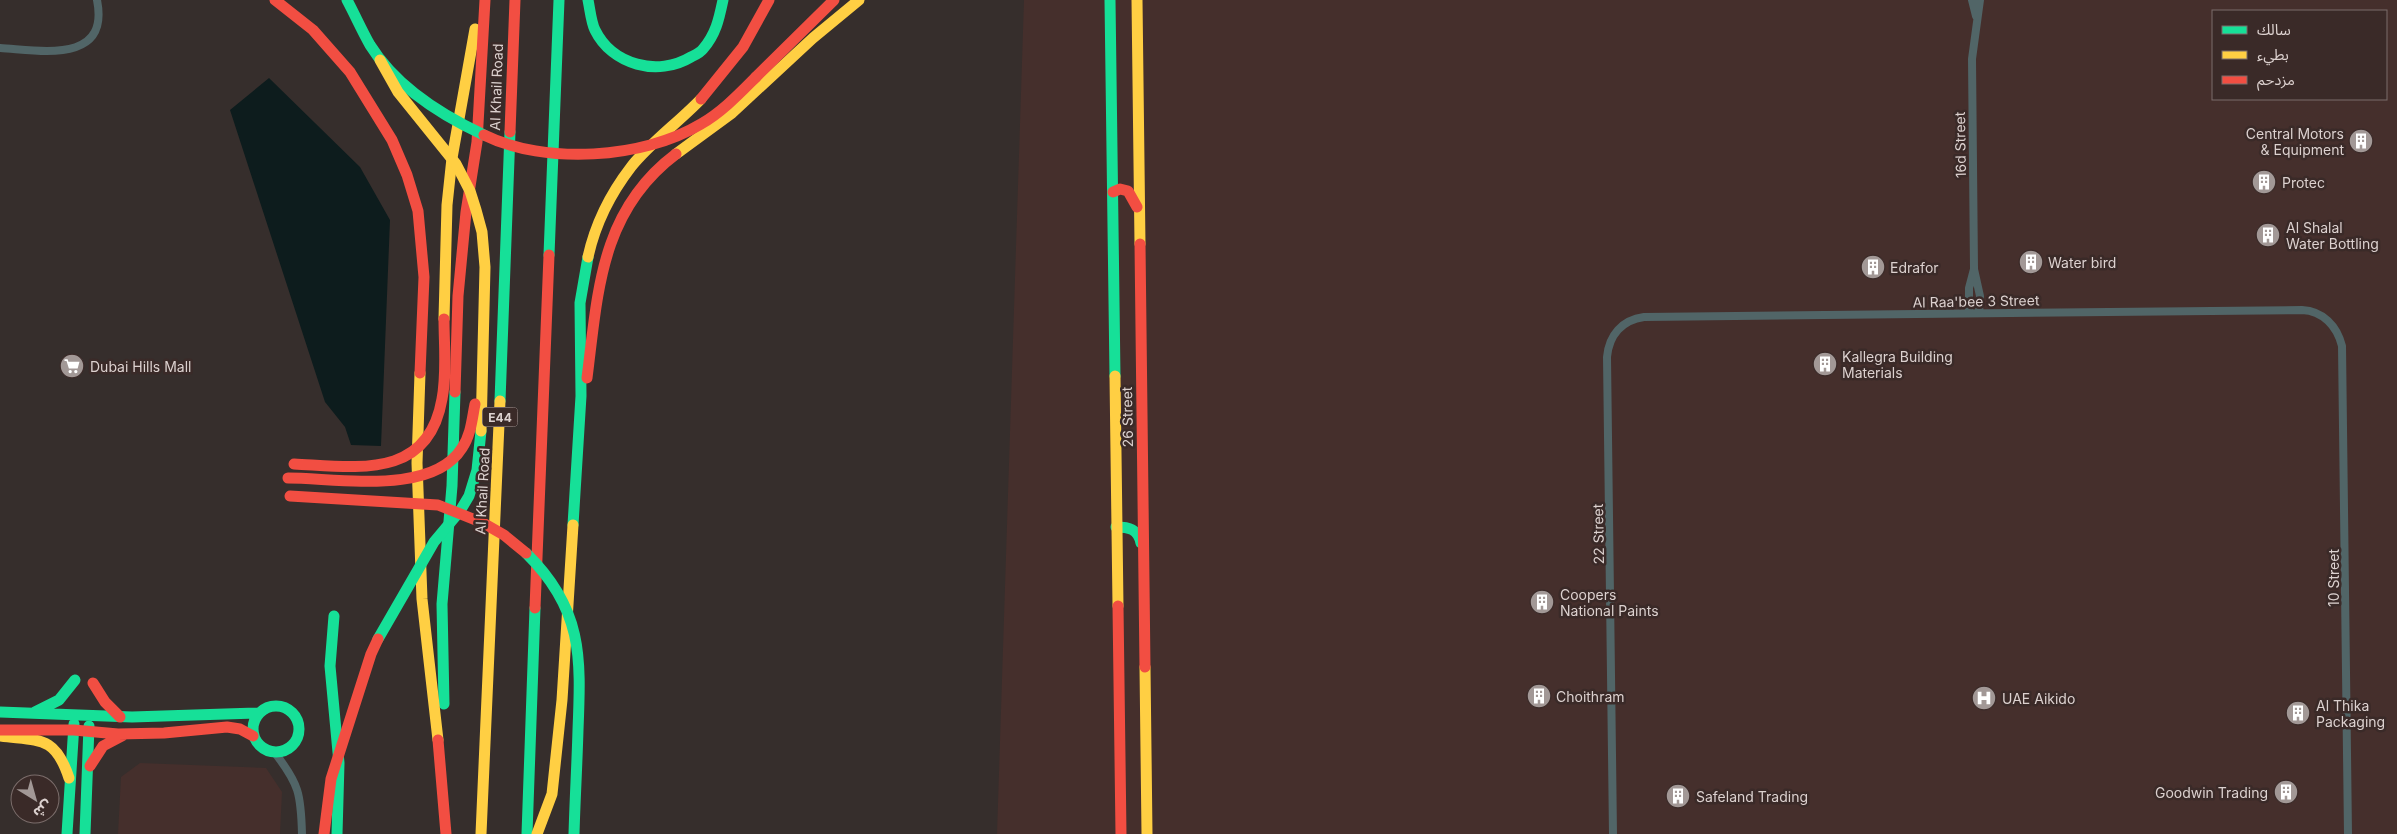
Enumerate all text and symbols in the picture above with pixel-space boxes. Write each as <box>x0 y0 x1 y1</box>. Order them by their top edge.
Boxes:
legend <box>2212 10 2387 100</box>
text: سالك <box>2257 20 2291 39</box>
street label: Al Khail Road <box>486 43 506 131</box>
text: بطيء <box>2257 45 2289 66</box>
text: مزدحم <box>2257 70 2295 91</box>
street label: 16d Street <box>1951 111 1969 178</box>
place label: Central Motors & Equipment <box>2246 125 2344 158</box>
building icon: Central Motors & Equipment <box>2348 128 2374 154</box>
building icon: Protec <box>2251 169 2277 195</box>
place label: Protec <box>2282 174 2325 191</box>
place label: Al Shalal Water Bottling <box>2286 219 2379 252</box>
building icon: Al Shalal Water Bottling <box>2255 222 2281 248</box>
building icon: Water bird <box>2018 249 2044 275</box>
building icon: Edrafor <box>1860 254 1886 280</box>
place label: Water bird <box>2048 254 2116 271</box>
place label: Edrafor <box>1890 259 1939 276</box>
street label: Al Raa'bee 3 Street <box>1912 291 2040 311</box>
place label: Kallegra Building Materials <box>1842 348 1953 381</box>
building icon: Kallegra Building Materials <box>1812 351 1838 377</box>
supermarket icon: Dubai Hills Mall <box>59 353 85 379</box>
place label: Dubai Hills Mall <box>90 358 191 375</box>
street label: 26 Street <box>1118 386 1136 447</box>
road number: E44 <box>482 408 518 427</box>
street label: Al Khail Road <box>471 447 493 535</box>
street label: 22 Street <box>1589 503 1607 564</box>
street label: 10 Street <box>2325 549 2342 607</box>
place label: Coopers National Paints <box>1560 586 1659 619</box>
building icon: Coopers National Paints <box>1529 589 1555 615</box>
building icon: Choithram <box>1526 683 1552 709</box>
hospital icon: UAE Aikido <box>1971 685 1997 711</box>
place label: Choithram <box>1556 688 1625 705</box>
place label: UAE Aikido <box>2002 690 2075 707</box>
place label: Al Thika Packaging <box>2316 697 2385 730</box>
building icon: Al Thika Packaging <box>2285 700 2311 726</box>
north arrow <box>10 774 60 824</box>
building icon: Goodwin Trading <box>2273 779 2299 805</box>
building icon: Safeland Trading <box>1665 783 1691 809</box>
place label: Goodwin Trading <box>2155 784 2268 801</box>
place label: Safeland Trading <box>1696 788 1808 805</box>
text: ش <box>30 797 56 822</box>

